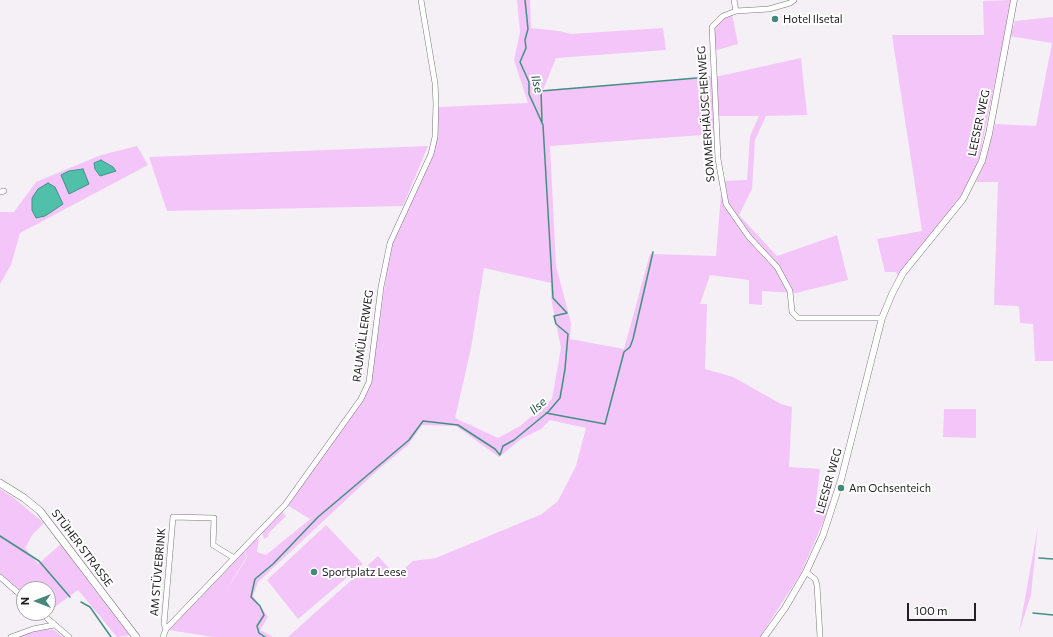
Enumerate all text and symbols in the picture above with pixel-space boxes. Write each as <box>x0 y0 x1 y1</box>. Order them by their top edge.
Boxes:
place label: Hotel Ilsetal <box>783 12 843 26</box>
marker: Hotel Ilsetal <box>770 14 780 24</box>
street label: SOMMERHÄUSCHENWEG <box>695 45 717 183</box>
water label: Ilse <box>528 73 546 95</box>
street label: LEESER WEG <box>966 89 992 157</box>
street label: RAUMÜLLERWEG <box>350 289 376 383</box>
water label: Ilse <box>526 395 550 417</box>
street label: LEESER WEG <box>813 447 845 515</box>
place label: Am Ochsenteich <box>849 481 931 495</box>
marker: Am Ochsenteich <box>836 483 846 493</box>
street label: STÜHER STRASSE <box>49 507 115 589</box>
street label: AM STÜVEBRINK <box>148 527 168 617</box>
place label: Sportplatz Leese <box>322 565 406 579</box>
marker: Sportplatz Leese <box>309 567 319 577</box>
north arrow <box>16 581 56 621</box>
scale bar <box>909 595 978 621</box>
text: N <box>18 597 31 605</box>
text: 100 m <box>914 603 948 617</box>

